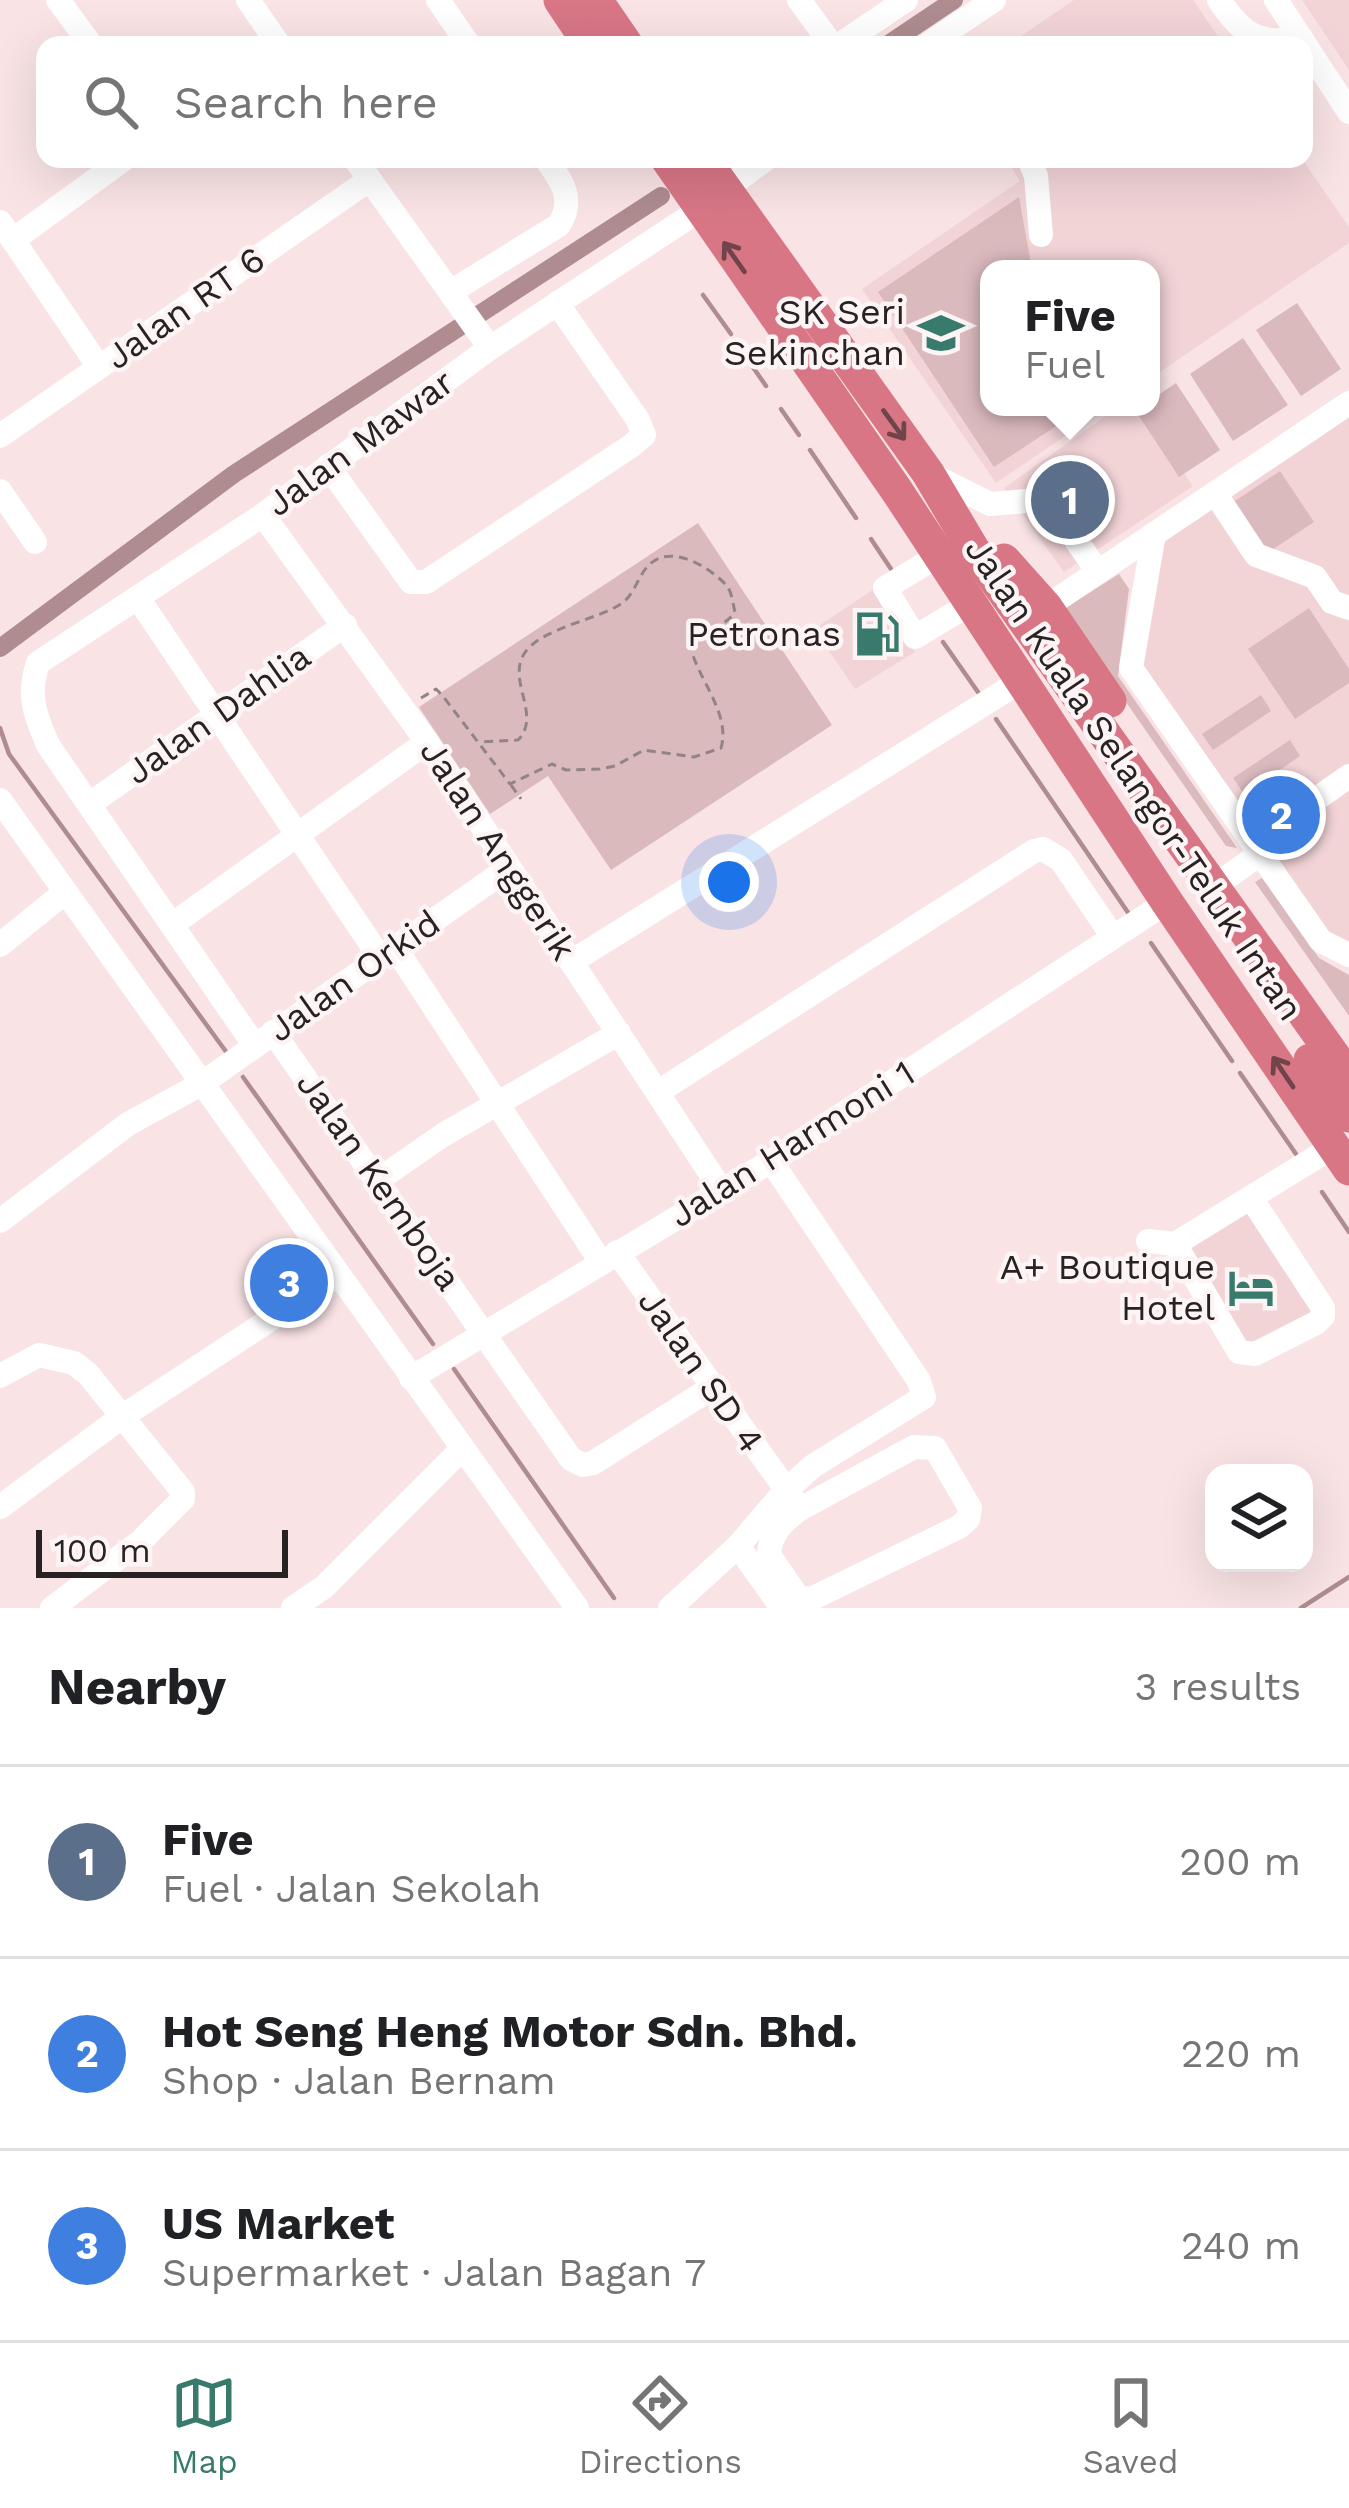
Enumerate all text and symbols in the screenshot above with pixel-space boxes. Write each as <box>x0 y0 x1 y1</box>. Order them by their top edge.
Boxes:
search box <box>36 36 1313 168</box>
icon: search <box>78 69 144 135</box>
text: Search here <box>174 76 438 129</box>
street label: Jalan RT 6 <box>98 238 272 378</box>
one-way arrow <box>722 241 747 274</box>
popup <box>980 260 1160 416</box>
text: Five <box>1024 289 1116 342</box>
place label: SK Seri Sekinchan <box>724 291 905 374</box>
school or university icon: SK Seri Sekinchan <box>916 308 966 358</box>
text: Fuel <box>1024 342 1105 387</box>
street label: Jalan Mawar <box>258 361 462 525</box>
one-way arrow <box>881 408 906 441</box>
pin: 1 <box>1031 455 1109 545</box>
street label: Jalan Kuala Selangor-Teluk Intan <box>956 530 1312 1028</box>
fuel station icon: Petronas <box>852 609 902 659</box>
place label: Petronas <box>687 613 841 655</box>
street label: Jalan Dahlia <box>118 635 318 793</box>
street label: Jalan Anggerik <box>411 732 585 968</box>
pin: 2 <box>1242 770 1320 860</box>
your location <box>699 852 759 912</box>
street label: Jalan Orkid <box>260 901 448 1051</box>
street label: Jalan Harmoni 1 <box>662 1052 922 1236</box>
one-way arrow <box>1270 1056 1295 1090</box>
street label: Jalan Kemboja <box>288 1064 470 1298</box>
pin: 3 <box>250 1238 328 1328</box>
place label: A+ Boutique Hotel <box>1000 1246 1215 1329</box>
hotel icon: A+ Boutique Hotel <box>1226 1263 1276 1313</box>
street label: Jalan SD 4 <box>629 1281 773 1461</box>
map controls <box>1205 1464 1313 1572</box>
button: layers <box>1205 1464 1313 1572</box>
scale bar <box>36 1524 288 1577</box>
text: 100 m <box>54 1531 151 1570</box>
text: Nearby <box>48 1657 226 1716</box>
text: 3 results <box>1135 1664 1301 1709</box>
text: Five <box>162 1813 254 1866</box>
text: 1 <box>79 1839 95 1884</box>
text: 200 m <box>1179 1839 1301 1884</box>
text: Fuel · Jalan Sekolah <box>162 1866 541 1911</box>
text: Hot Seng Heng Motor Sdn. Bhd. <box>162 2005 858 2058</box>
text: 2 <box>75 2031 99 2076</box>
text: 220 m <box>1181 2031 1301 2076</box>
text: Shop · Jalan Bernam <box>162 2058 556 2103</box>
text: US Market <box>162 2197 394 2250</box>
text: 3 <box>75 2223 99 2268</box>
text: 240 m <box>1181 2223 1301 2268</box>
text: Supermarket · Jalan Bagan 7 <box>162 2250 706 2295</box>
tab: Map <box>170 2370 238 2481</box>
tab: Directions <box>579 2370 742 2481</box>
tab: Saved <box>1083 2370 1179 2481</box>

